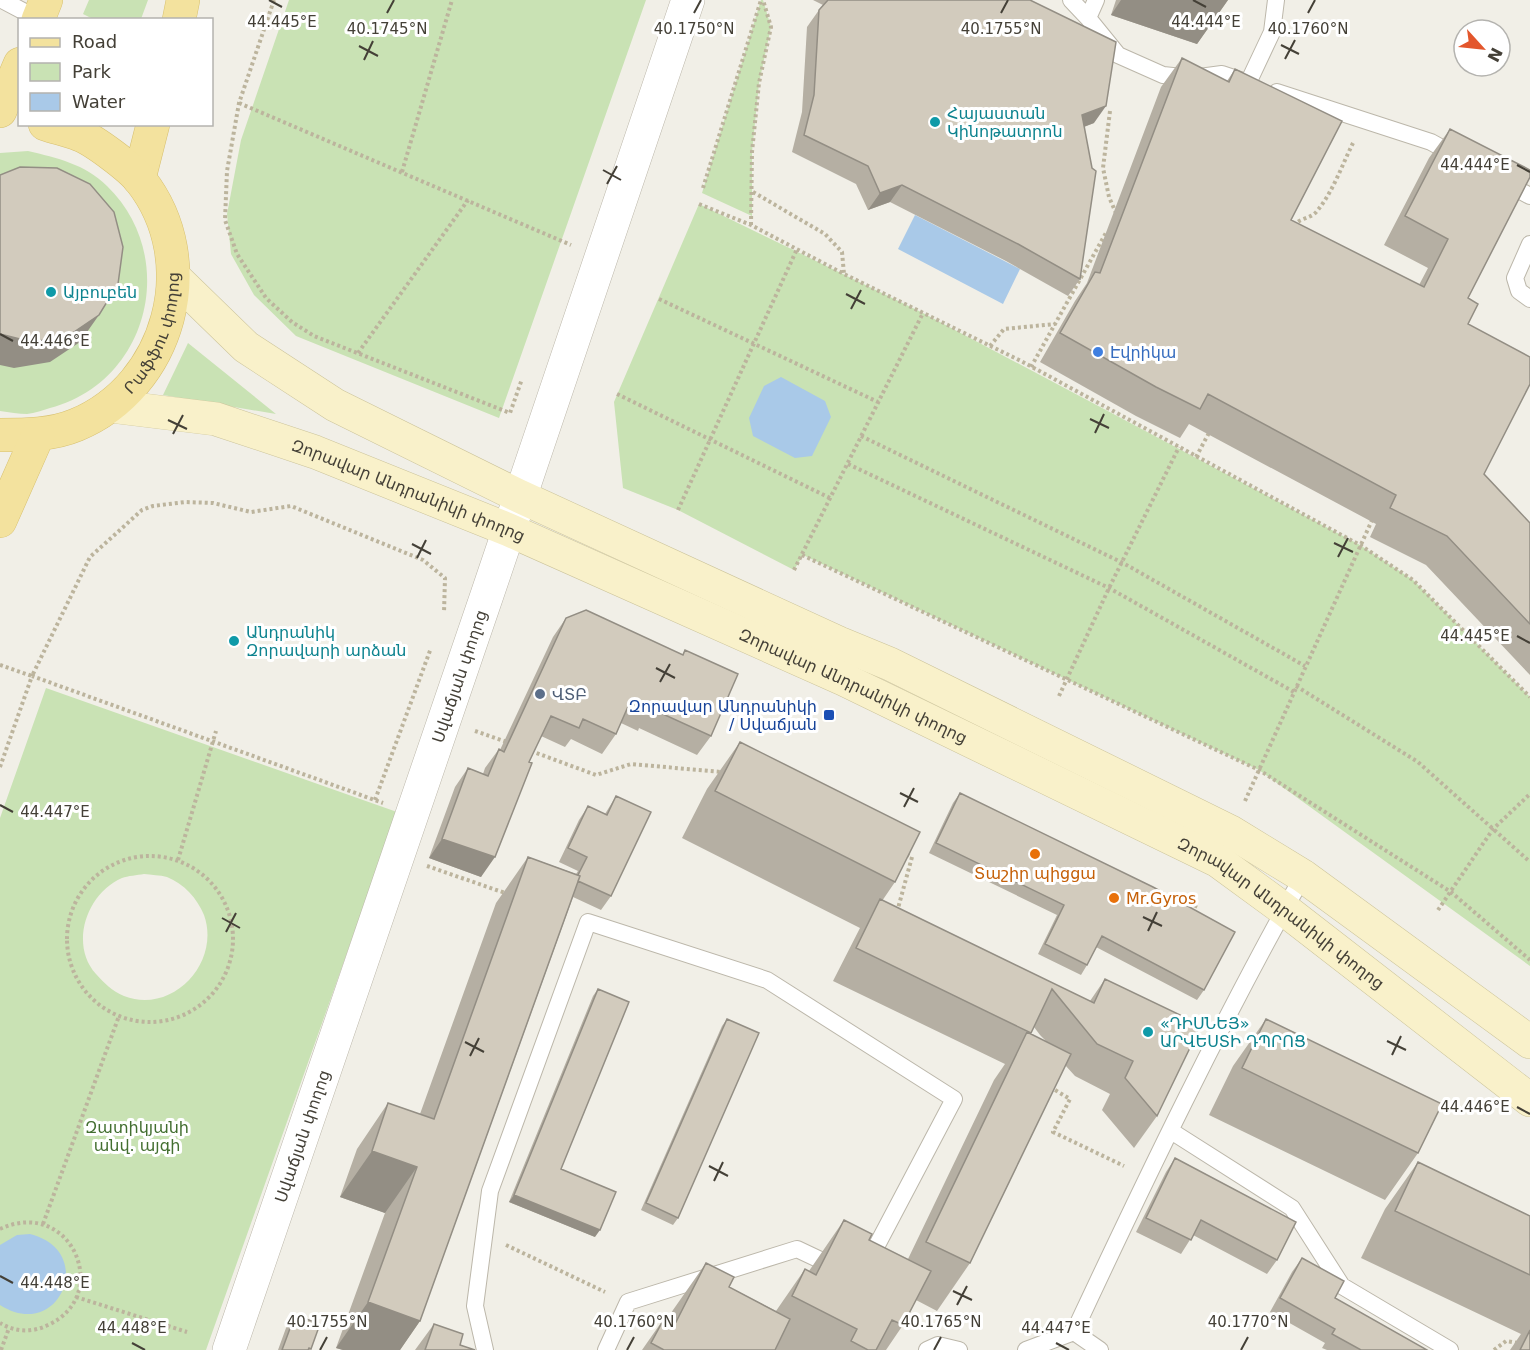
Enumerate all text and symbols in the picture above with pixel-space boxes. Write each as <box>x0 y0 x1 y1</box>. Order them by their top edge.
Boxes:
text: 44.445°E <box>247 13 317 31</box>
text: 44.444°E <box>1171 13 1241 31</box>
legend <box>18 18 213 126</box>
north arrow <box>1452 18 1512 78</box>
text: 40.1745°N <box>347 20 427 38</box>
text: 40.1750°N <box>654 20 734 38</box>
text: 40.1755°N <box>961 20 1041 38</box>
text: 40.1760°N <box>1268 20 1348 38</box>
text: Road <box>72 31 117 52</box>
text: N <box>1483 44 1506 65</box>
text: Park <box>72 61 111 82</box>
text: Water <box>72 91 126 112</box>
place label: Հայաստան Կինոթատրոն <box>947 104 1063 141</box>
marker: Հայաստան Կինոթատրոն <box>928 115 942 129</box>
text: 44.444°E <box>1440 156 1510 174</box>
street label: Րաֆֆու փողոց <box>120 272 183 398</box>
place label: Այբուբեն <box>63 283 137 302</box>
marker: Այբուբեն <box>44 285 58 299</box>
text: 44.446°E <box>20 332 90 350</box>
place label: Էվրիկա <box>1110 343 1176 362</box>
marker: Էվրիկա <box>1091 345 1105 359</box>
street label: Զորավար Անդրանիկի փողոց <box>289 436 528 546</box>
street label: Սվաճյան փողոց <box>428 608 491 745</box>
place label: Անդրանիկ Զորավարի արձան <box>246 623 407 660</box>
street label: Զորավար Անդրանիկի փողոց <box>736 625 970 748</box>
text: 44.445°E <box>1440 627 1510 645</box>
marker: Անդրանիկ Զորավարի արձան <box>227 634 241 648</box>
place label: ՎՏԲ <box>552 685 587 704</box>
marker: ՎՏԲ <box>533 687 547 701</box>
place label: Զորավար Անդրանիկի / Սվաճյան <box>629 697 817 734</box>
marker: Զորավար Անդրանիկի / Սվաճյան <box>822 708 836 722</box>
text: 44.447°E <box>20 803 90 821</box>
street label: Զորավար Անդրանիկի փողոց <box>1174 834 1388 993</box>
marker: Տաշիր պիցցա <box>1028 847 1042 861</box>
place label: Տաշիր պիցցա <box>974 864 1096 883</box>
place label: Mr.Gyros <box>1126 889 1196 908</box>
marker: Mr.Gyros <box>1107 891 1121 905</box>
place label: «ԴԻՍՆԵՅ» ԱՐՎԵՍՏԻ ԴՊՐՈՑ <box>1160 1014 1306 1051</box>
marker: «ԴԻՍՆԵՅ» ԱՐՎԵՍՏԻ ԴՊՐՈՑ <box>1141 1025 1155 1039</box>
street label: Սվաճյան փողոց <box>271 1068 334 1205</box>
text: 44.446°E <box>1440 1098 1510 1116</box>
park label: Զատիկյանի անվ. այգի <box>85 1118 189 1155</box>
text: 44.448°E <box>20 1274 90 1292</box>
text: 40.1755°N <box>287 1313 367 1331</box>
text: 40.1760°N <box>594 1313 674 1331</box>
text: 40.1765°N <box>901 1313 981 1331</box>
text: 40.1770°N <box>1208 1313 1288 1331</box>
text: 44.448°E <box>97 1319 167 1337</box>
text: 44.447°E <box>1021 1319 1091 1337</box>

